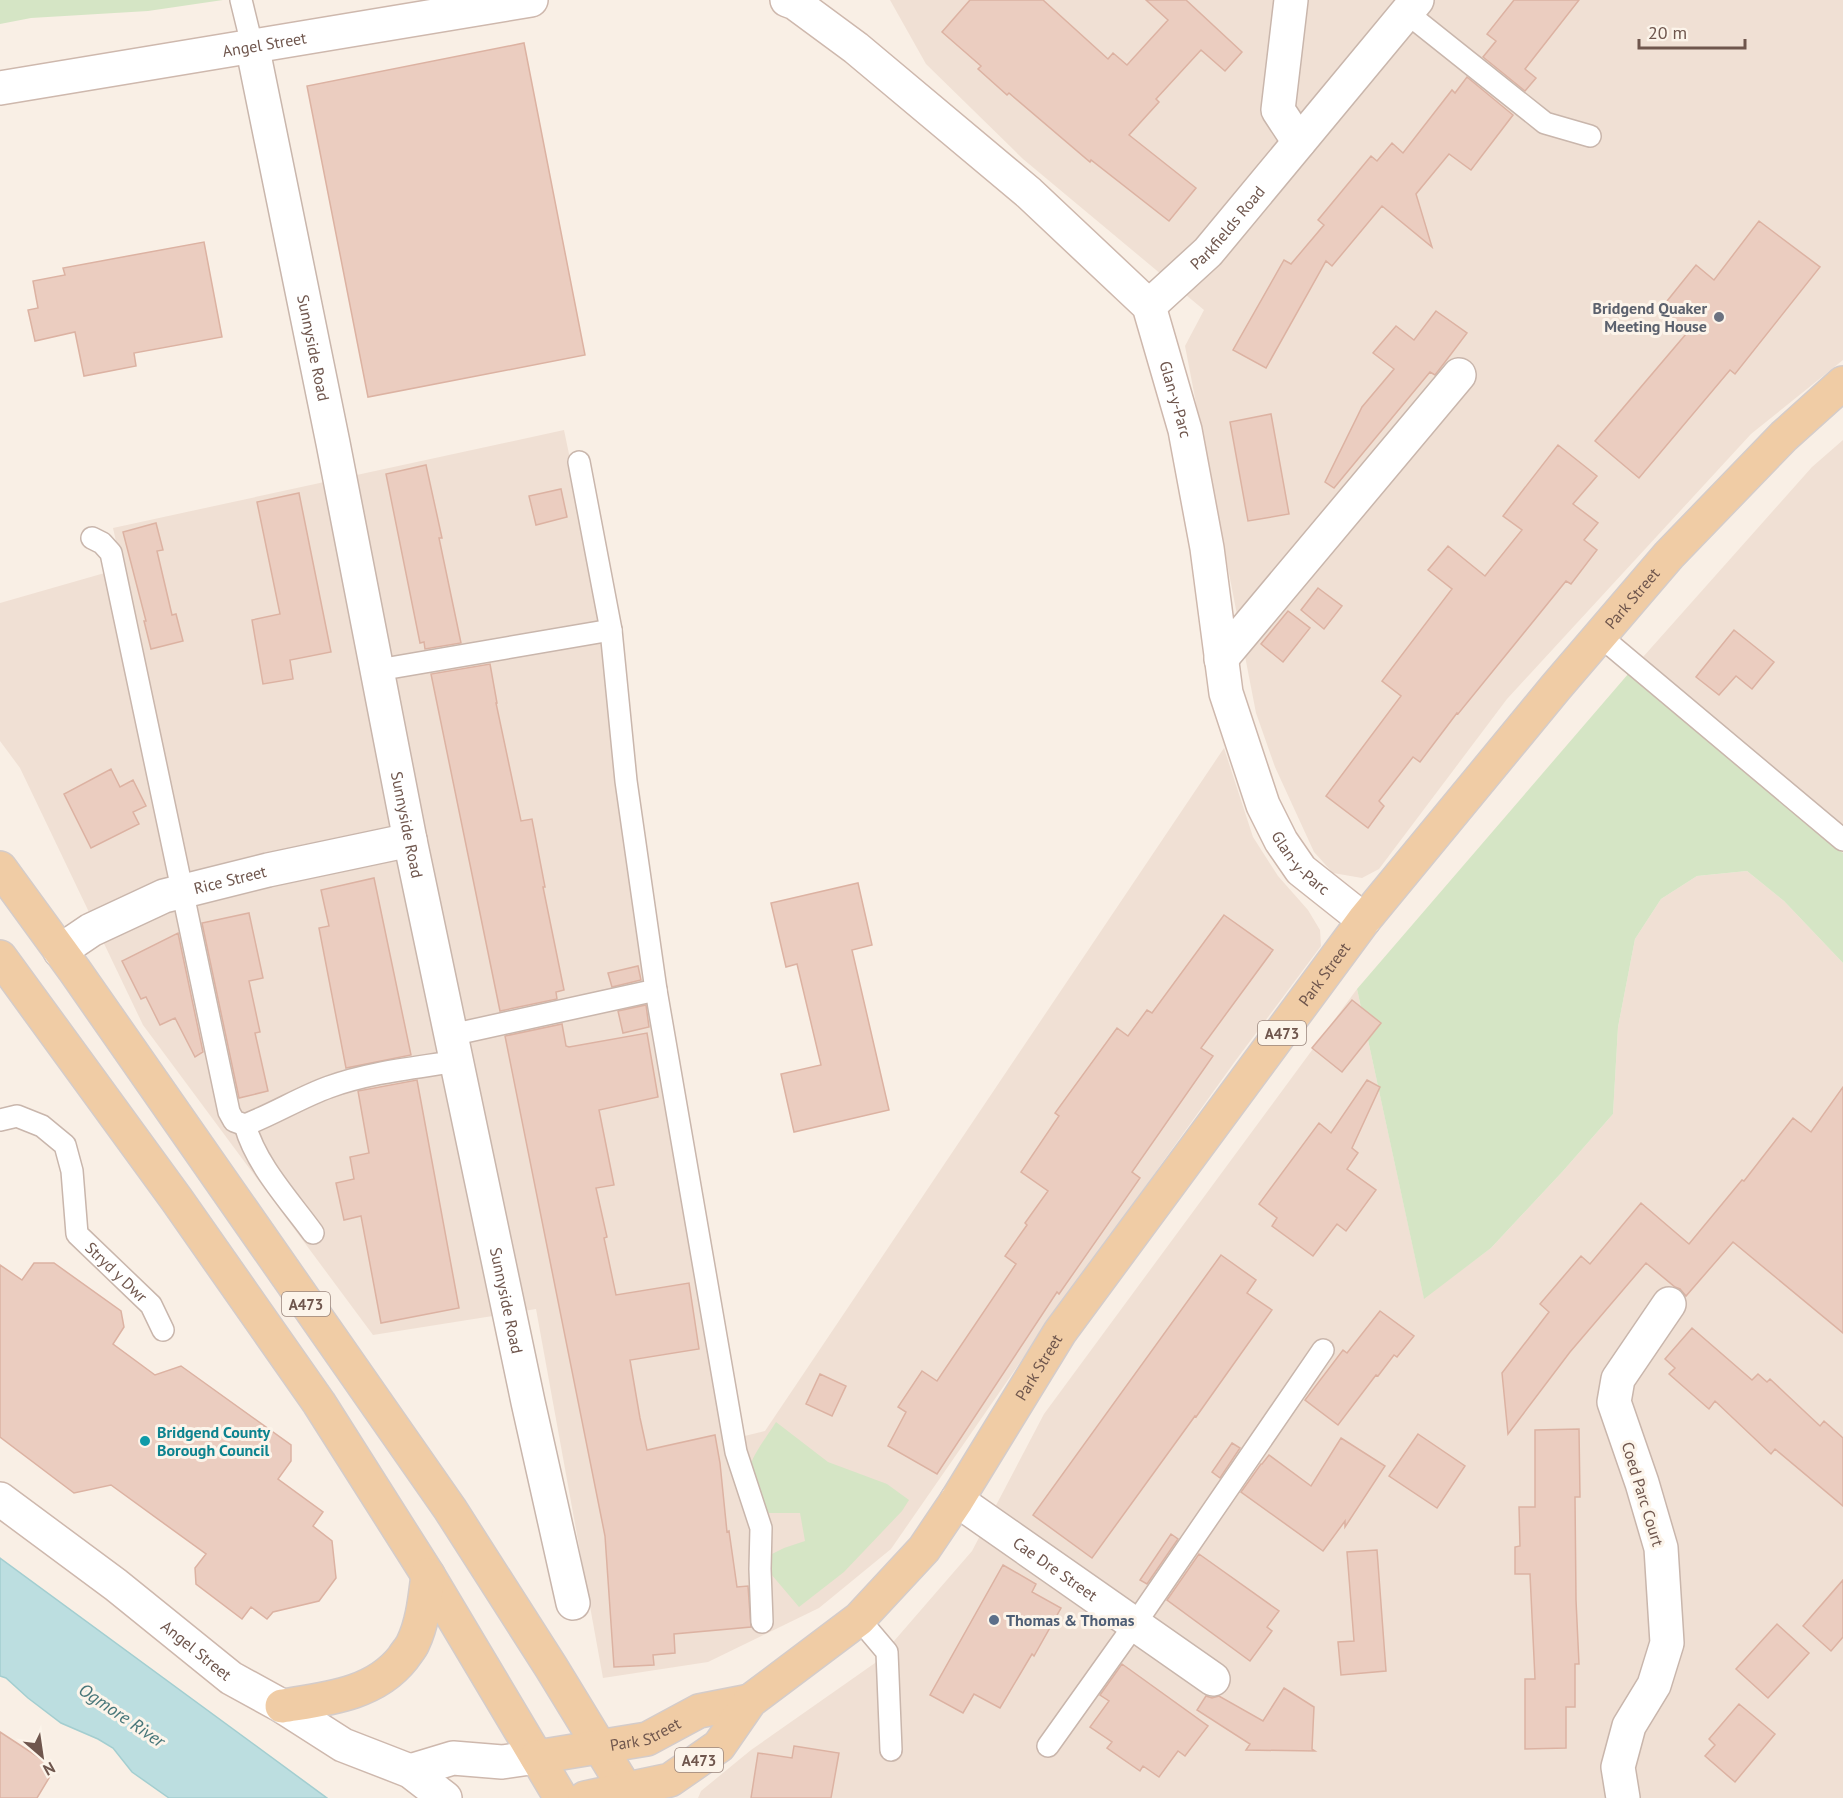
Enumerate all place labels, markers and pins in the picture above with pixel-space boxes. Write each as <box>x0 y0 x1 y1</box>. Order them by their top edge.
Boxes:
place label: Bridgend Quaker Meeting House <box>1592 298 1707 336</box>
marker: Bridgend Quaker Meeting House <box>1712 310 1726 324</box>
place label: Bridgend County Borough Council <box>157 1422 270 1460</box>
marker: Bridgend County Borough Council <box>138 1434 152 1448</box>
place label: Thomas & Thomas <box>1006 1610 1135 1630</box>
marker: Thomas & Thomas <box>987 1613 1001 1627</box>

